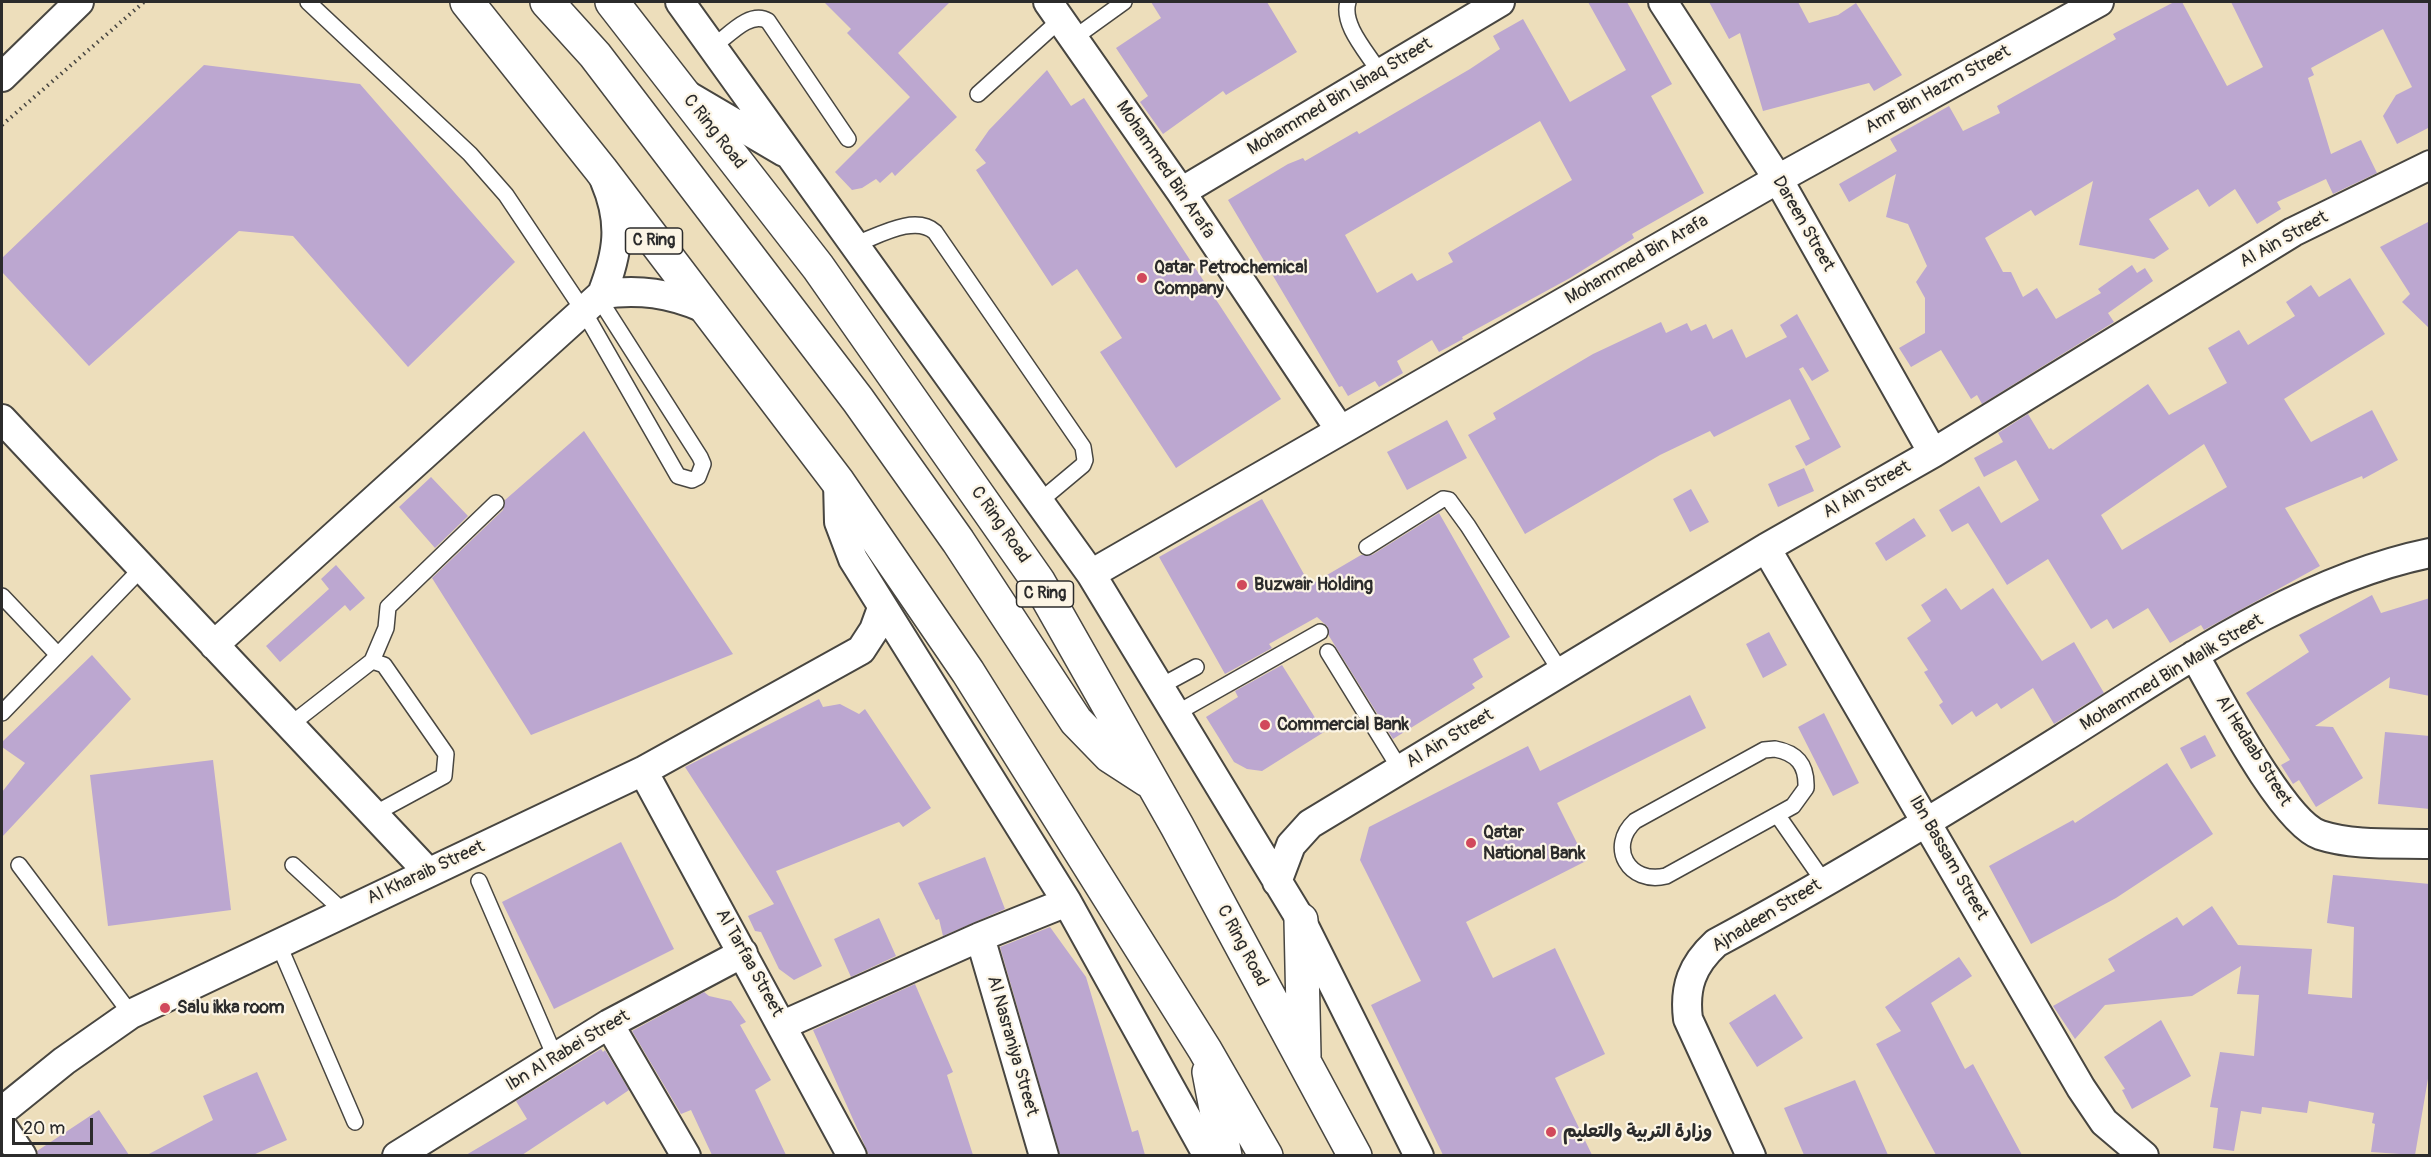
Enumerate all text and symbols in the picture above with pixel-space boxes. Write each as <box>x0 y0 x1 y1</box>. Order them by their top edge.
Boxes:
street label: Mohammed Bin Ishaq Street <box>1244 33 1436 161</box>
street label: Amr Bin Hazm Street <box>1862 41 2014 139</box>
street label: C Ring Road <box>678 90 750 174</box>
street label: Mohammed Bin Arafa <box>1111 97 1219 243</box>
street label: Dareen Street <box>1767 173 1839 275</box>
street label: Al Ain Street <box>2236 207 2332 273</box>
street label: Mohammed Bin Arafa <box>1562 210 1712 310</box>
road number: C Ring <box>626 228 682 254</box>
place label: Qatar Petrochemical Company <box>1154 257 1308 300</box>
marker: Qatar Petrochemical Company <box>1135 271 1149 285</box>
street label: Al Ain Street <box>1819 456 1915 524</box>
street label: C Ring Road <box>966 482 1034 568</box>
place label: Buzwair Holding <box>1254 574 1373 596</box>
marker: Buzwair Holding <box>1235 578 1249 592</box>
road number: C Ring <box>1016 581 1074 607</box>
street label: Mohammed Bin Malik Street <box>2077 610 2267 736</box>
street label: Al Hedaab Street <box>2210 692 2296 810</box>
street label: Al Ain Street <box>1403 705 1497 773</box>
place label: Commercial Bank <box>1277 714 1409 736</box>
marker: Commercial Bank <box>1258 718 1272 732</box>
street label: Ibn Bassam Street <box>1904 792 1992 924</box>
place label: Qatar National Bank <box>1483 822 1585 864</box>
street label: Al Kharaib Street <box>364 836 488 910</box>
marker: Qatar National Bank <box>1464 836 1478 850</box>
street label: Ajnadeen Street <box>1708 875 1826 957</box>
street label: C Ring Road <box>1212 902 1272 990</box>
street label: Al Tarfaa Street <box>711 905 787 1021</box>
street label: Al Nasraniya Street <box>982 973 1042 1119</box>
place label: Salu ikka room <box>177 997 284 1019</box>
marker: Salu ikka room <box>158 1001 172 1015</box>
street label: Ibn Al Rabei Street <box>502 1006 634 1096</box>
scale bar <box>15 1106 96 1144</box>
text: 20 m <box>23 1117 65 1140</box>
place label: وزارة التربية والتعليم <box>1563 1121 1712 1143</box>
marker: وزارة التربية والتعليم <box>1544 1125 1558 1139</box>

